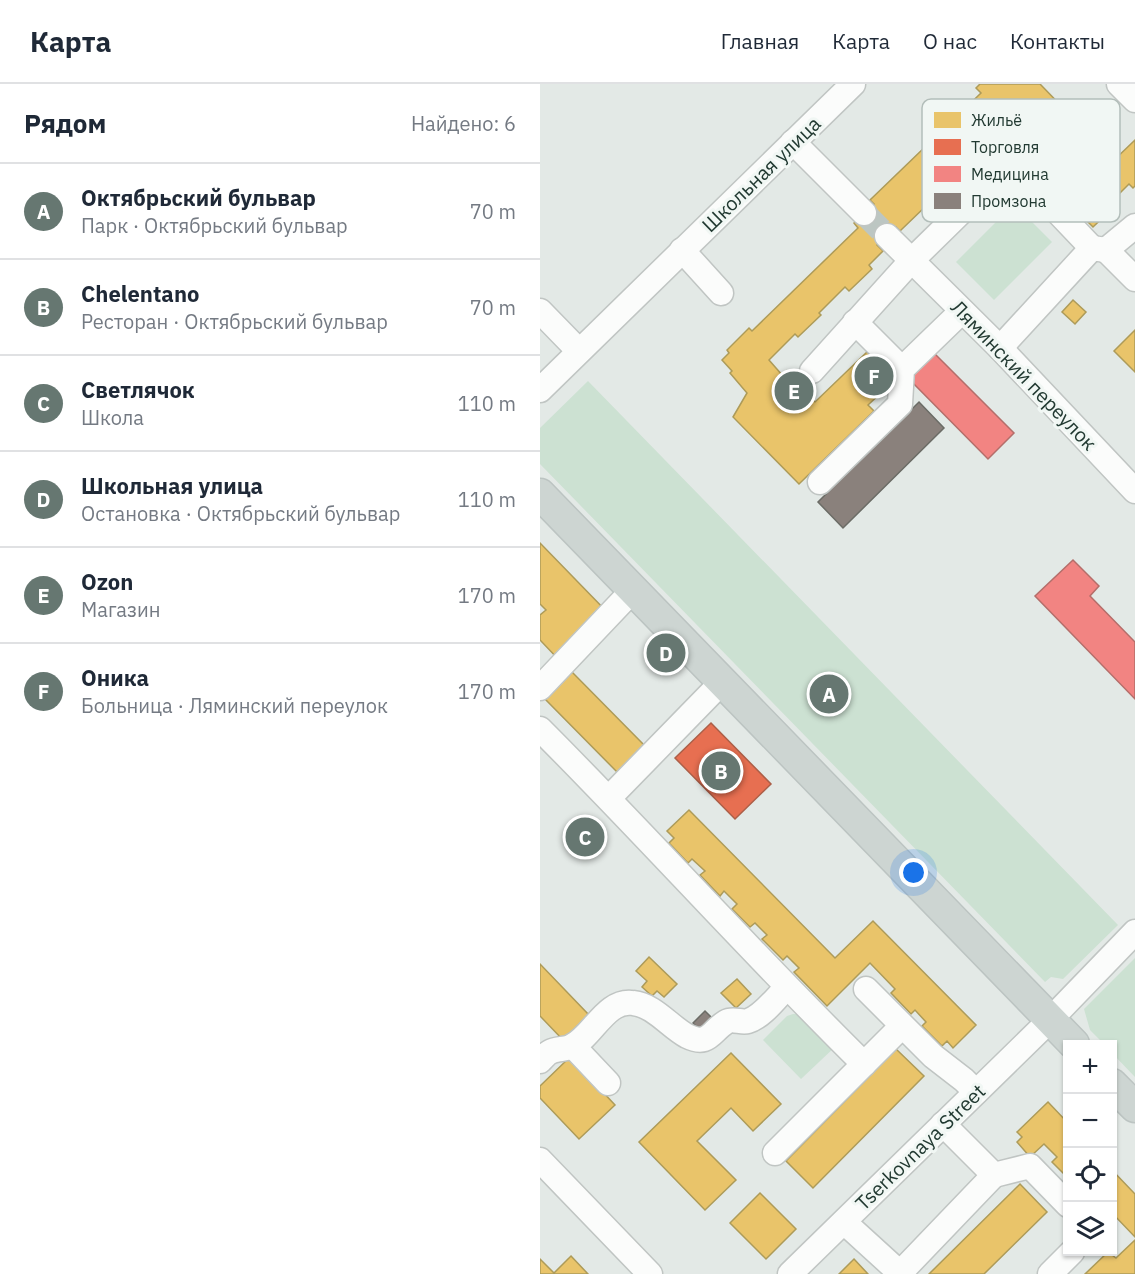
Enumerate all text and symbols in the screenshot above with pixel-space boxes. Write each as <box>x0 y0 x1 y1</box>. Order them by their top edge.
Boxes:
text: Карта <box>30 23 111 60</box>
text: Главная <box>721 27 799 55</box>
text: Карта <box>832 27 890 55</box>
text: О нас <box>923 27 977 55</box>
text: Контакты <box>1010 27 1105 55</box>
legend <box>922 99 1120 222</box>
text: Рядом <box>24 106 106 140</box>
text: Найдено: 6 <box>411 110 516 137</box>
street label: Школьная улица <box>696 110 827 238</box>
text: Жильё <box>971 110 1022 130</box>
text: Торговля <box>971 137 1039 157</box>
text: Медицина <box>971 164 1049 184</box>
text: Октябрьский бульвар <box>81 183 316 212</box>
text: Промзона <box>971 191 1047 211</box>
text: A <box>37 198 50 225</box>
text: 70 m <box>470 198 516 225</box>
text: Парк · Октябрьский бульвар <box>81 212 348 239</box>
text: Chelentano <box>81 279 199 308</box>
text: B <box>37 294 50 321</box>
text: 70 m <box>470 294 516 321</box>
street label: Ляминский переулок <box>945 294 1103 456</box>
text: Ресторан · Октябрьский бульвар <box>81 308 388 335</box>
pin: F <box>854 354 894 398</box>
pin: E <box>774 368 814 414</box>
text: Светлячок <box>81 375 195 404</box>
text: C <box>37 390 50 417</box>
text: 110 m <box>458 390 516 417</box>
text: Школа <box>81 404 144 431</box>
text: Школьная улица <box>81 471 263 500</box>
text: D <box>37 486 50 513</box>
text: 110 m <box>458 486 516 513</box>
text: Остановка · Октябрьский бульвар <box>81 500 400 527</box>
text: Ozon <box>81 567 133 596</box>
text: E <box>37 582 50 609</box>
text: 170 m <box>458 582 516 609</box>
text: Магазин <box>81 596 161 623</box>
pin: D <box>646 630 686 676</box>
text: Оника <box>81 663 149 692</box>
pin: A <box>810 672 848 716</box>
text: F <box>38 678 49 705</box>
text: 170 m <box>458 678 516 705</box>
text: Больница · Ляминский переулок <box>81 692 388 719</box>
pin: B <box>702 748 741 794</box>
pin: C <box>566 814 604 860</box>
your location <box>899 858 928 887</box>
map controls <box>1063 1040 1117 1256</box>
button: + <box>1063 1040 1117 1094</box>
street label: Tserkovnaya Street <box>849 1078 991 1216</box>
button: − <box>1063 1094 1117 1148</box>
button: locate <box>1063 1148 1117 1202</box>
button: layers <box>1063 1202 1117 1256</box>

